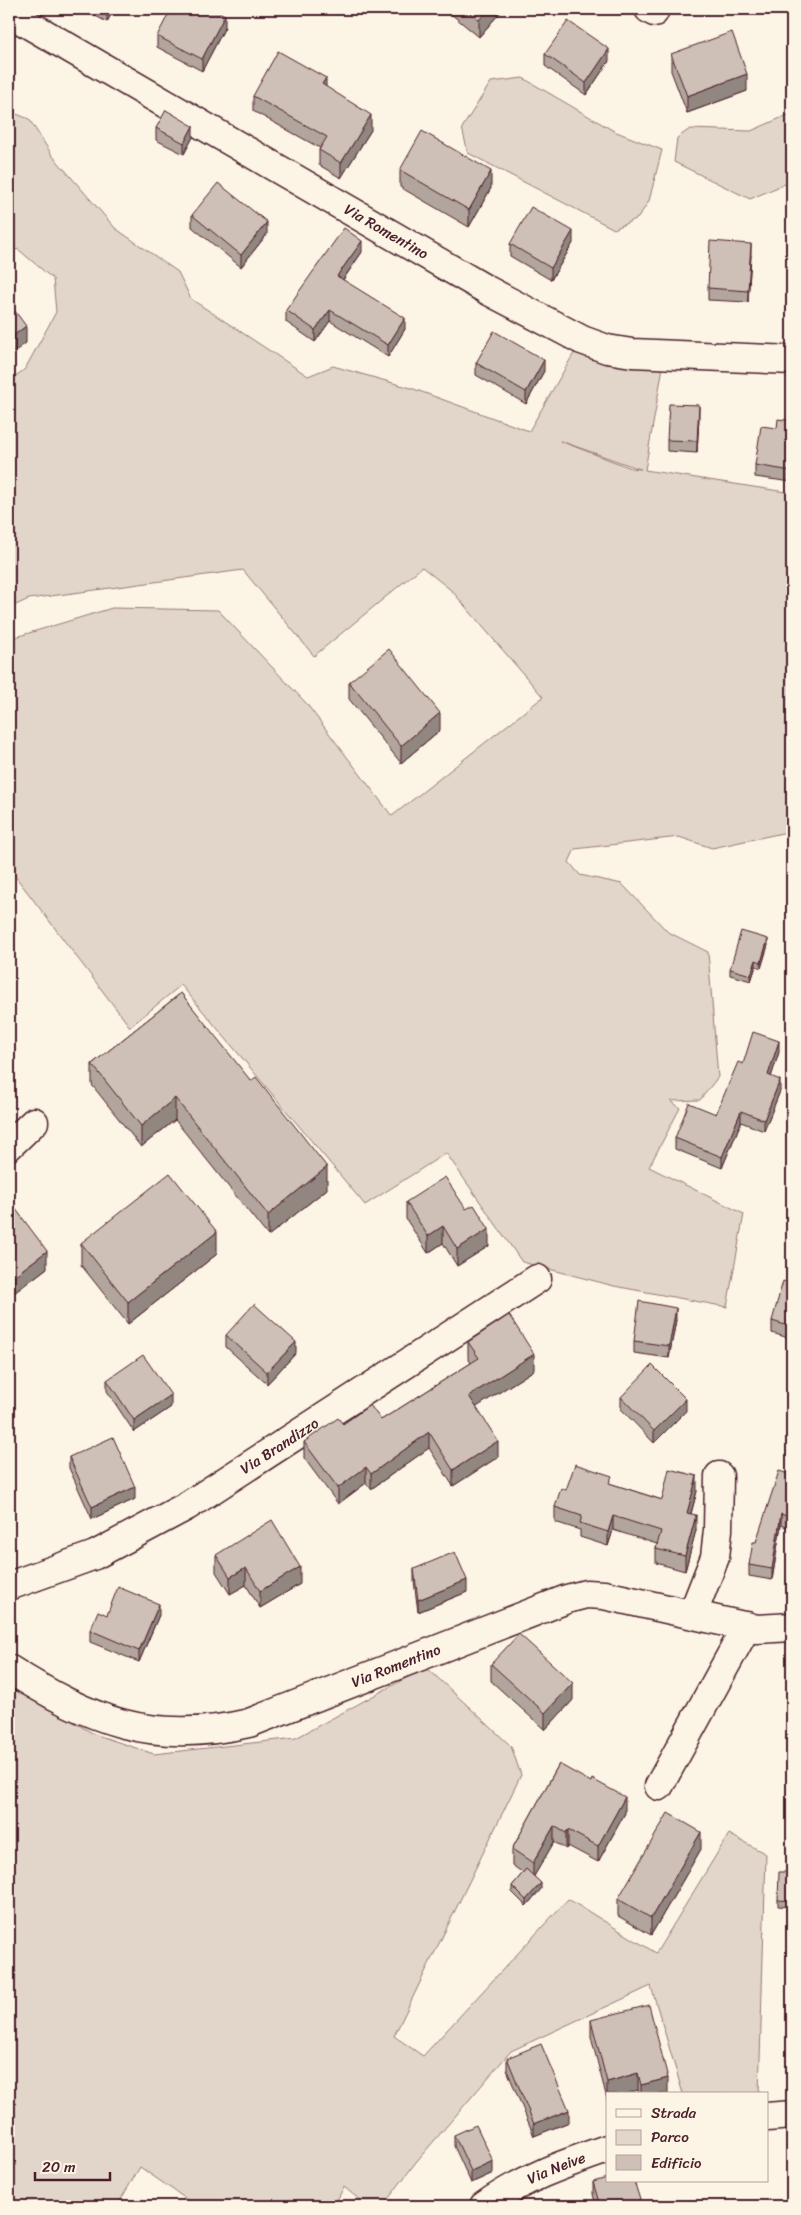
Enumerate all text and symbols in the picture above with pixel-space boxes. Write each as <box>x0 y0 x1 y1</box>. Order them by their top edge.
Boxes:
street label: Via Romentino <box>339 197 434 267</box>
street label: Via Brandizzo <box>235 1410 325 1481</box>
street label: Via Romentino <box>347 1636 445 1695</box>
legend <box>606 2092 768 2182</box>
text: Strada <box>651 2100 697 2126</box>
text: Parco <box>651 2124 689 2150</box>
street label: Via Neive <box>523 2144 590 2192</box>
scale bar <box>35 2150 110 2182</box>
text: Edificio <box>651 2150 702 2176</box>
text: 20 m <box>42 2154 76 2180</box>

